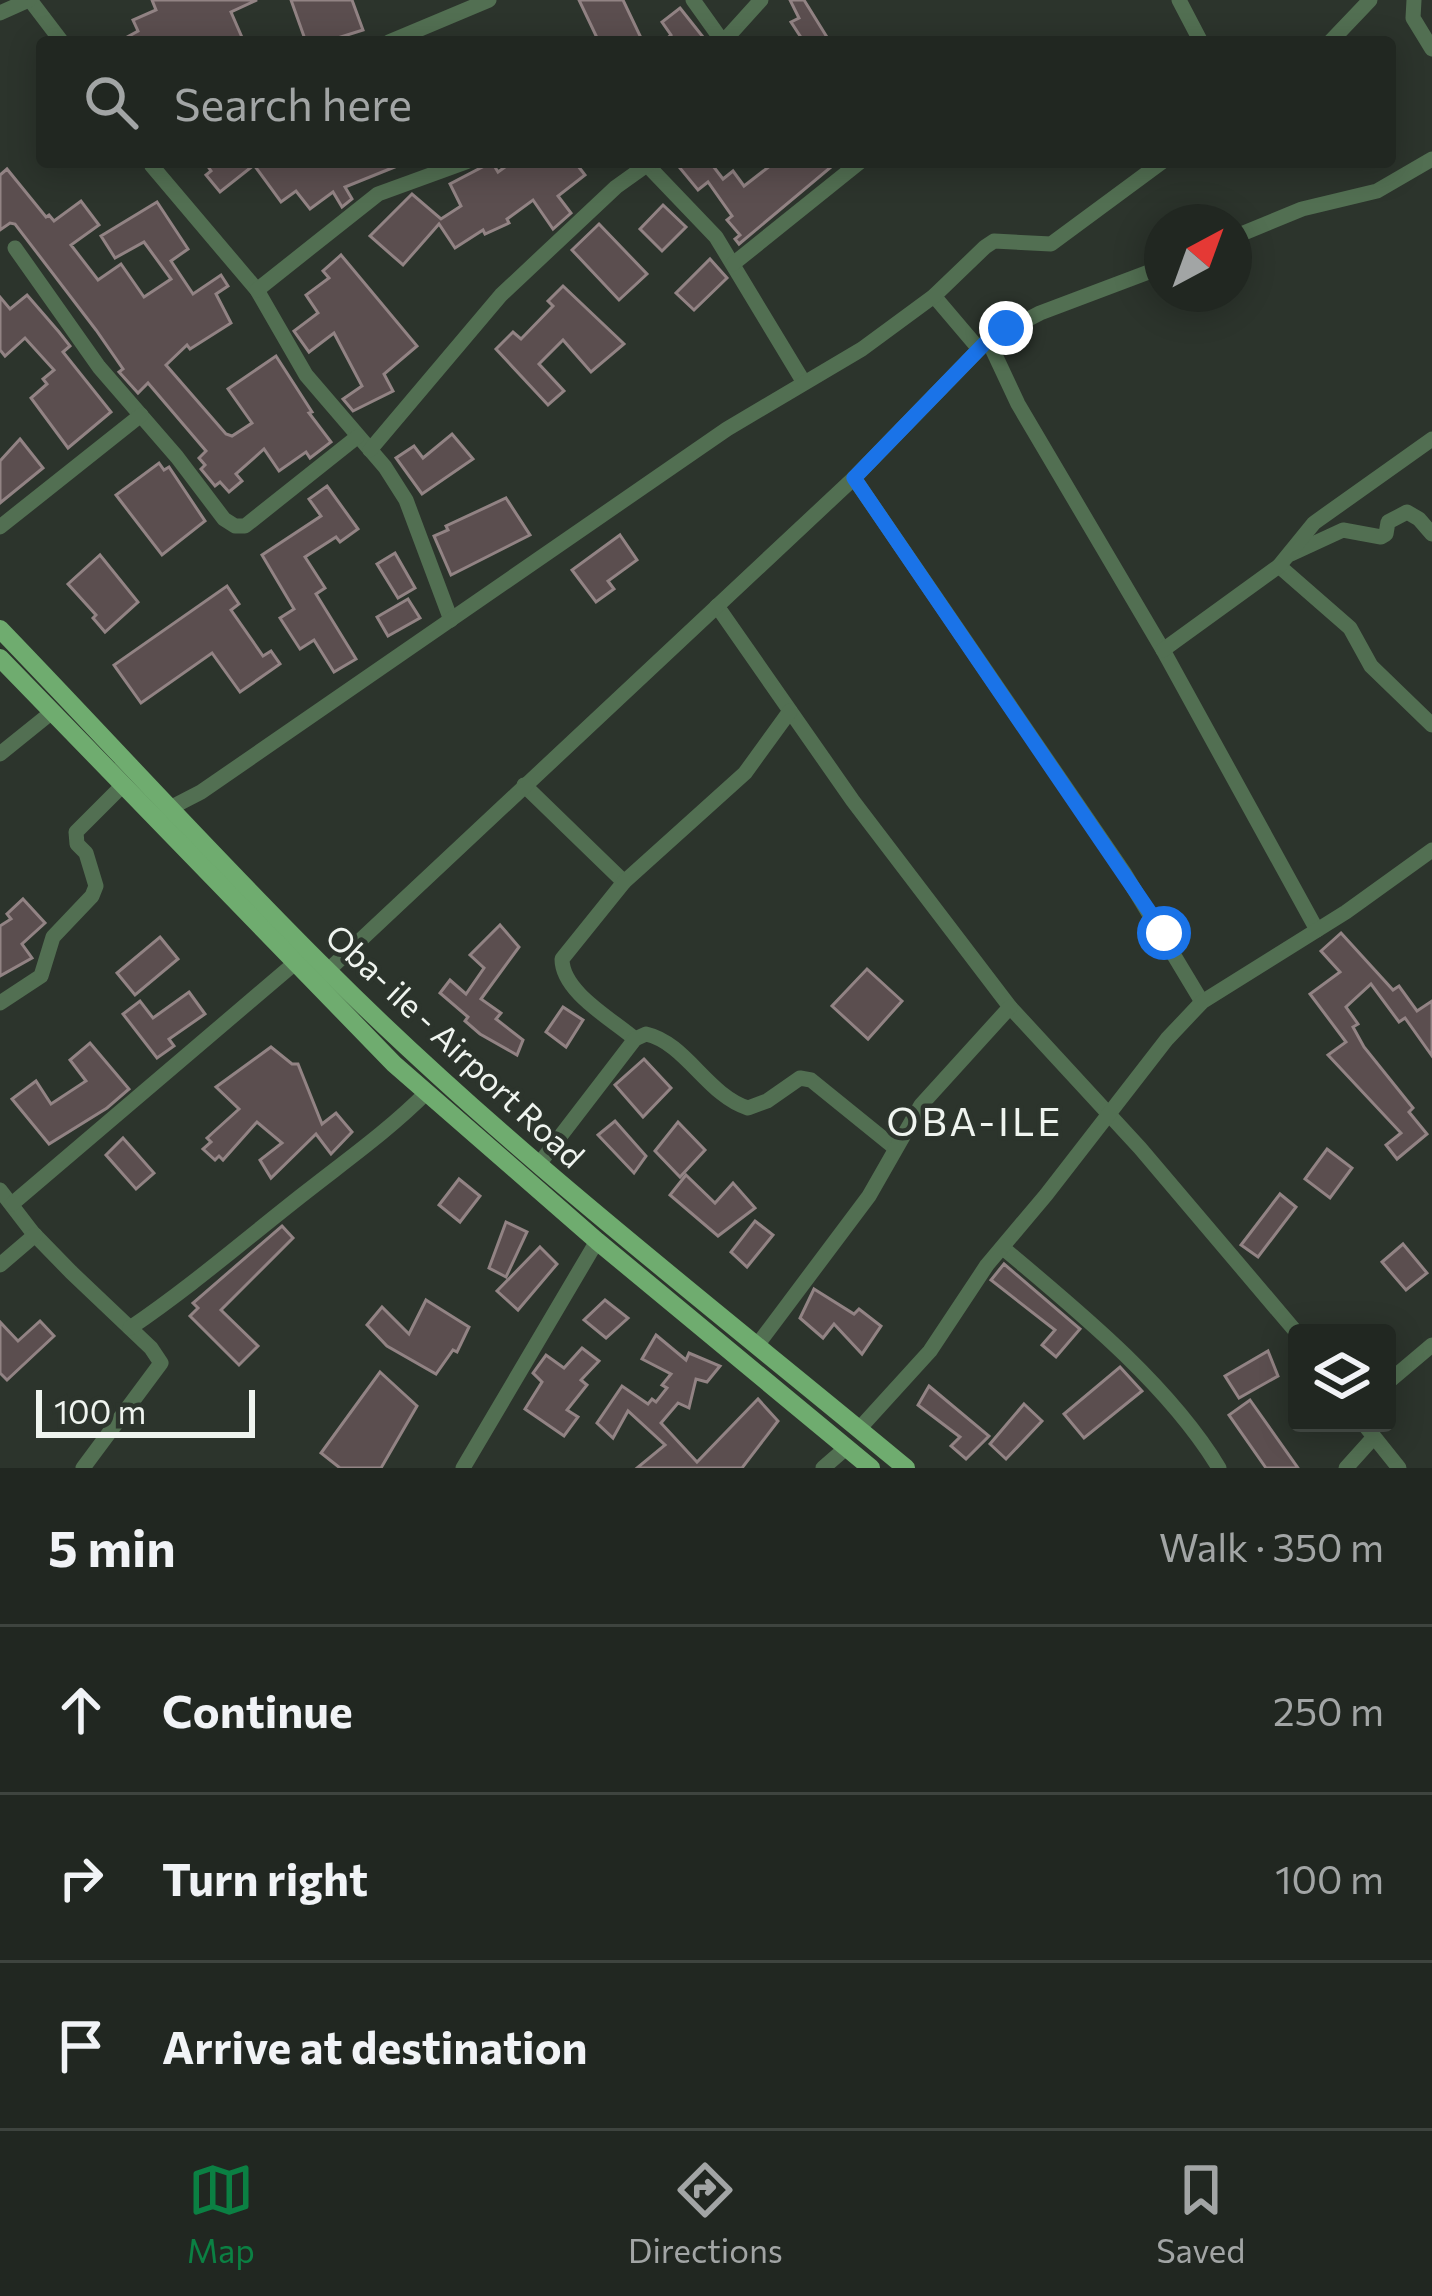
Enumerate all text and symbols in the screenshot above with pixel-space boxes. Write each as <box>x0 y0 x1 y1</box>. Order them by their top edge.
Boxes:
search box <box>36 36 1396 168</box>
icon: search <box>78 69 144 135</box>
text: Search here <box>174 75 412 130</box>
north arrow <box>1144 204 1252 312</box>
route end <box>979 301 1033 355</box>
route start <box>1137 906 1191 960</box>
street label: Oba- ile - Airport Road <box>318 915 594 1175</box>
district label: OBA-ILE <box>887 1096 1063 1144</box>
map controls <box>1288 1324 1396 1432</box>
button: layers <box>1288 1324 1396 1432</box>
scale bar <box>36 1384 255 1437</box>
text: 100 m <box>54 1390 146 1431</box>
text: 5 min <box>48 1515 176 1578</box>
text: Walk · 350 m <box>1159 1522 1384 1570</box>
icon: ahead <box>48 1677 114 1743</box>
text: Continue <box>162 1682 353 1737</box>
text: 250 m <box>1273 1686 1384 1734</box>
icon: right <box>48 1845 114 1911</box>
text: Turn right <box>162 1850 368 1905</box>
text: 100 m <box>1275 1854 1384 1902</box>
icon: arrive <box>48 2013 114 2079</box>
text: Arrive at destination <box>162 2018 588 2073</box>
tab: Map <box>187 2157 255 2270</box>
tab: Directions <box>628 2157 783 2270</box>
tab: Saved <box>1156 2157 1245 2270</box>

